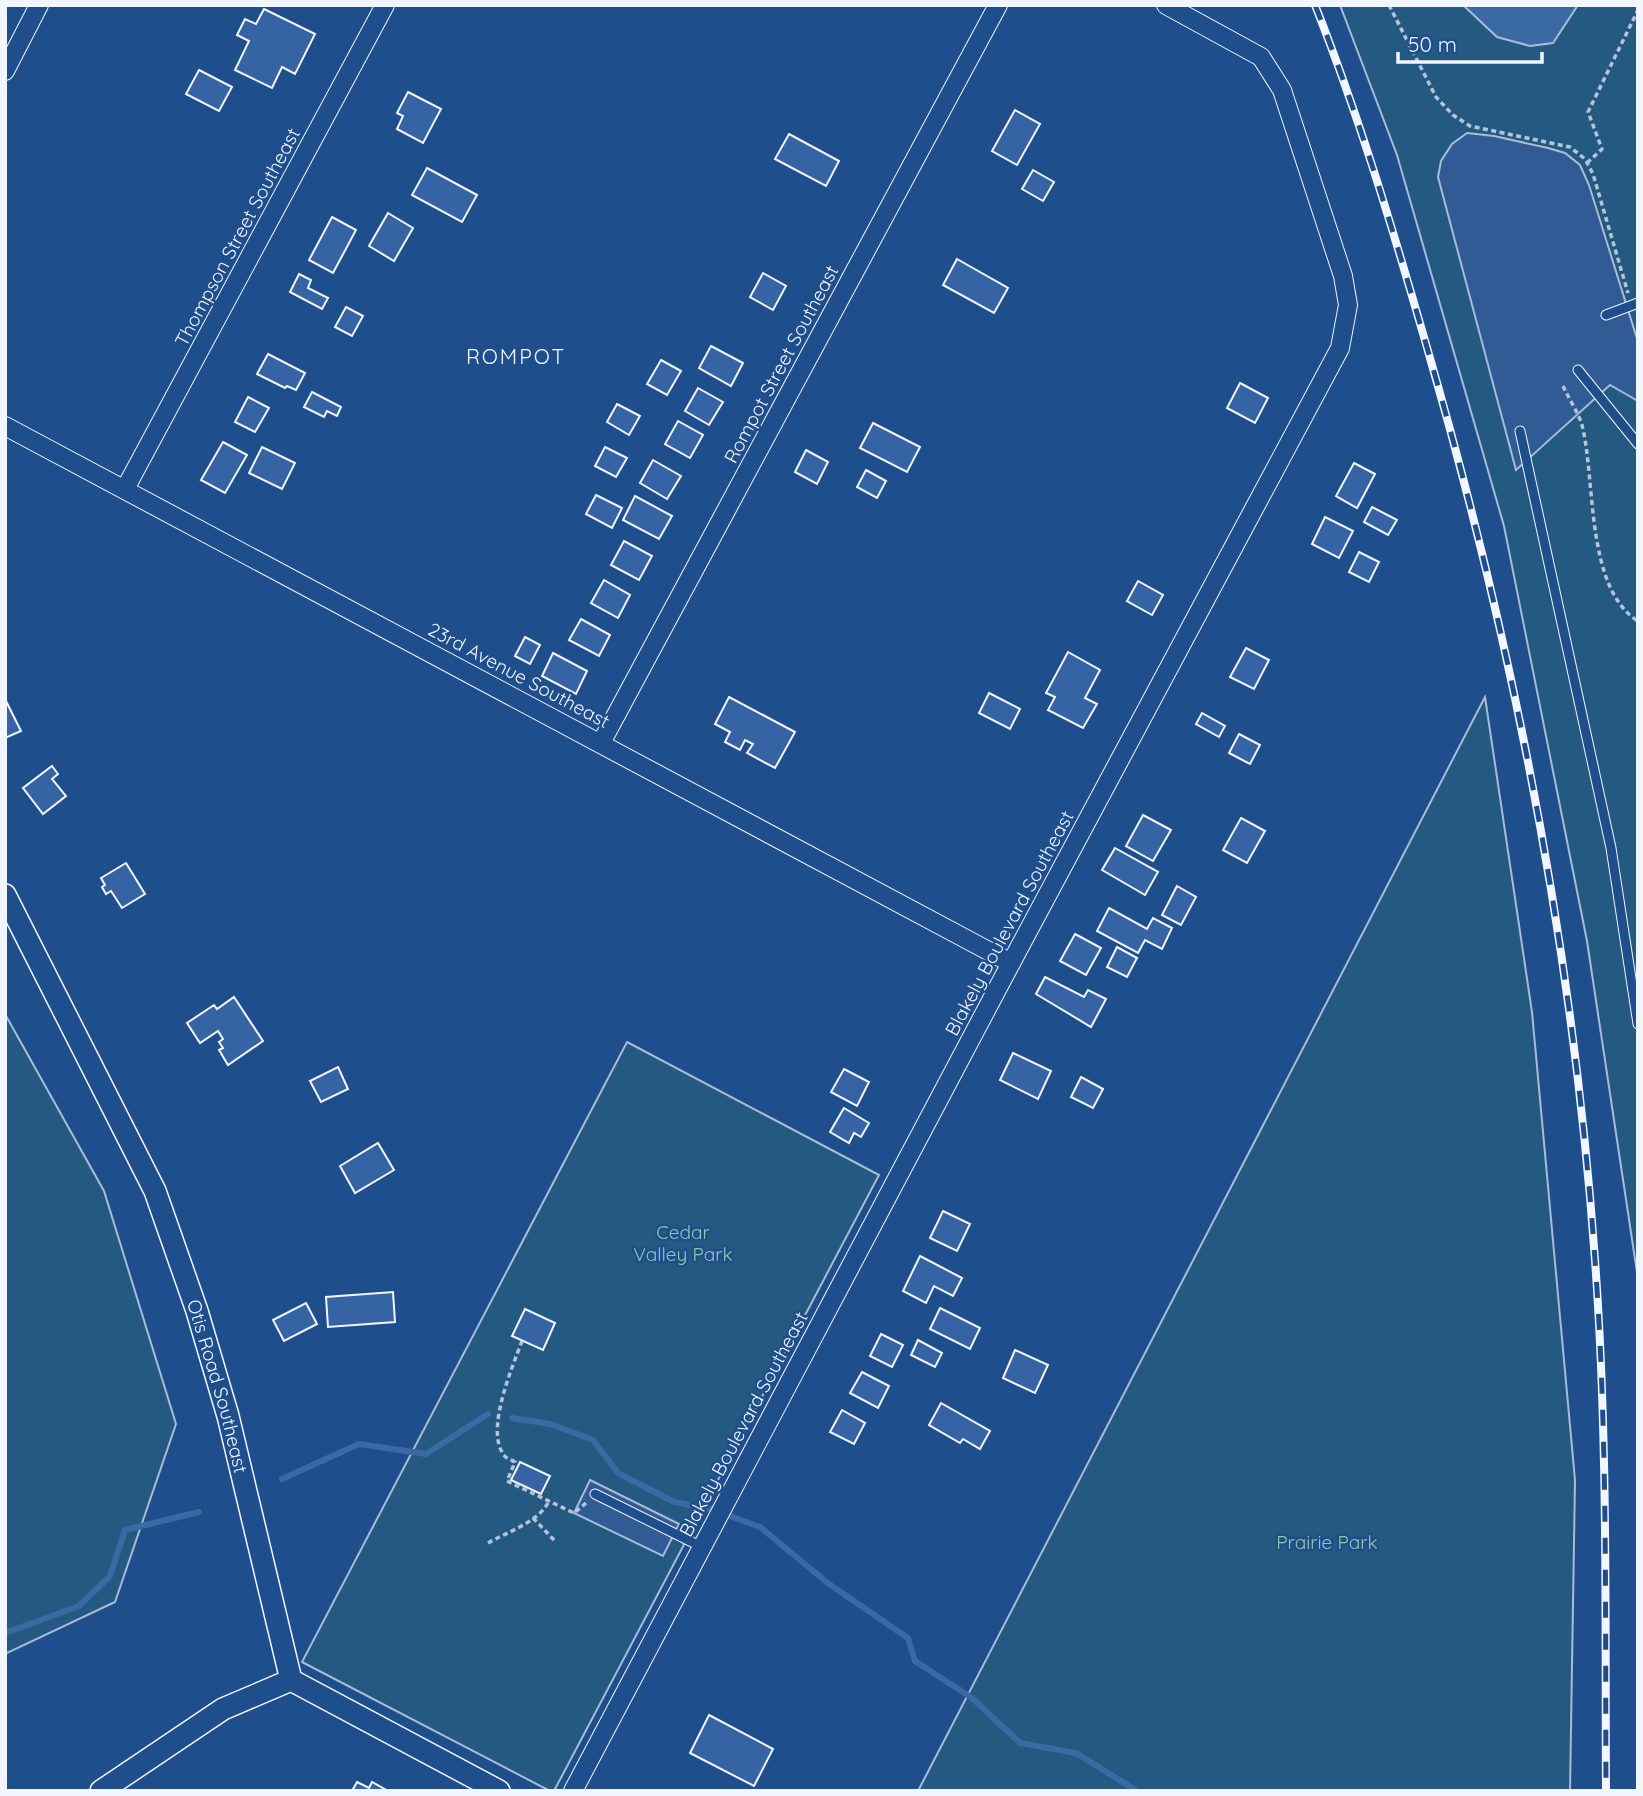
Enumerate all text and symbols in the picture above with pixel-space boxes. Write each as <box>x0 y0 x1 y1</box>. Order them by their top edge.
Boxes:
scale bar <box>1398 21 1542 65</box>
text: 50 m <box>1408 31 1457 57</box>
street label: Thompson Street Southeast <box>169 124 305 350</box>
street label: Rompot Street Southeast <box>719 261 843 467</box>
district label: ROMPOT <box>466 343 566 369</box>
street label: 23rd Avenue Southeast <box>424 617 614 733</box>
street label: Blakely Boulevard Southeast <box>939 806 1079 1040</box>
park label: Cedar Valley Park <box>633 1220 733 1266</box>
street label: Otis Road Southeast <box>182 1296 253 1475</box>
street label: Blakely Boulevard Southeast <box>673 1307 813 1541</box>
park label: Prairie Park <box>1276 1530 1378 1554</box>

